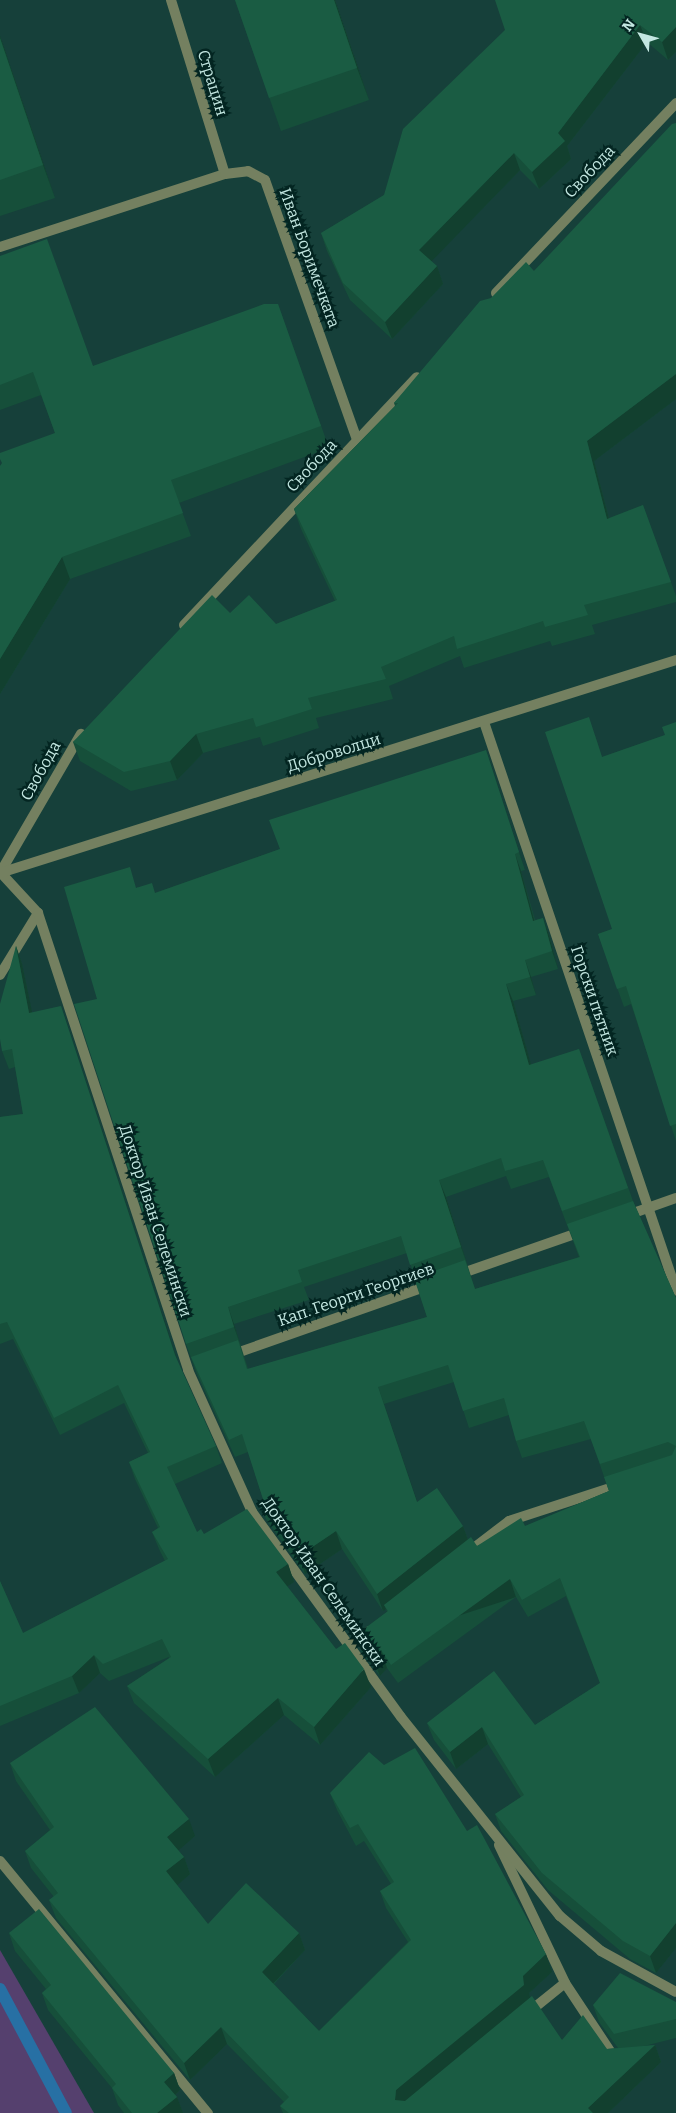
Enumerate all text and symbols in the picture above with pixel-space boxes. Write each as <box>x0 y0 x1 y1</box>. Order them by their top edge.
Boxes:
north arrow <box>616 10 666 60</box>
text: N <box>619 16 639 35</box>
street label: Страцин <box>193 48 231 118</box>
street label: Свобода <box>561 142 619 202</box>
street label: Иван Боримечката <box>275 186 343 330</box>
street label: Свобода <box>283 436 341 496</box>
street label: Доброволци <box>285 730 383 776</box>
street label: Свобода <box>17 738 65 804</box>
street label: Горски пътник <box>566 943 622 1059</box>
street label: Доктор Иван Селемински <box>115 1122 195 1320</box>
street label: Кап. Георги Георгиев <box>275 1259 437 1331</box>
street label: Доктор Иван Селемински <box>257 1494 389 1670</box>

